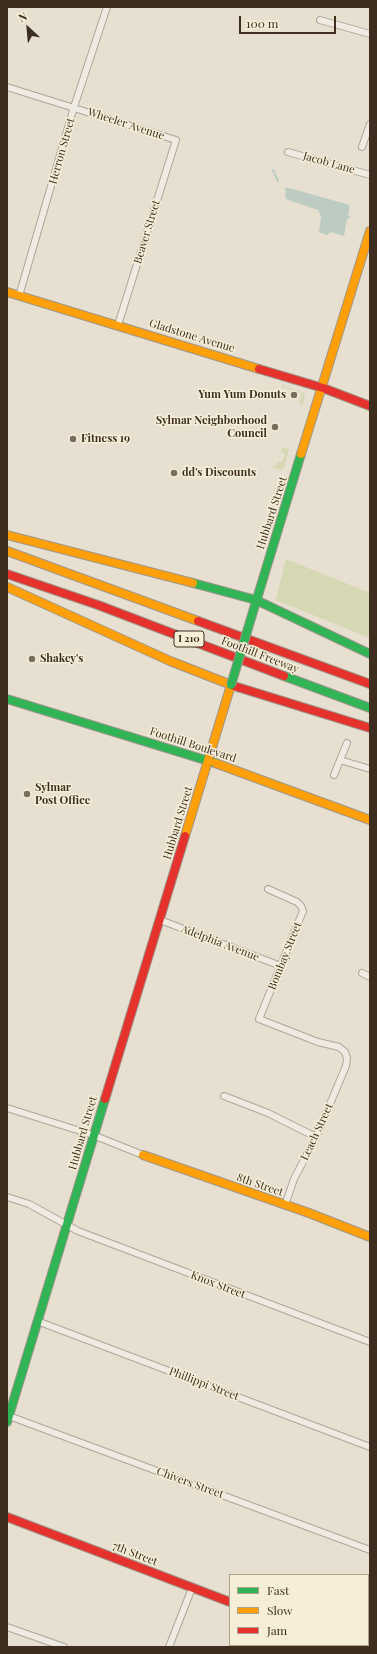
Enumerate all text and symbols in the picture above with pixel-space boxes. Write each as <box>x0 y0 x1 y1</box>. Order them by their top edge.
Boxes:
north arrow <box>8 8 48 48</box>
text: N <box>16 8 29 25</box>
scale bar <box>241 8 338 34</box>
text: 100 m <box>246 15 278 31</box>
street label: Wheeler Avenue <box>86 105 166 143</box>
street label: Herron Street <box>46 116 78 186</box>
street label: Jacob Lane <box>302 149 356 177</box>
street label: Beaver Street <box>131 199 163 265</box>
street label: Gladstone Avenue <box>148 317 236 355</box>
place label: Yum Yum Donuts <box>198 388 286 402</box>
marker: Yum Yum Donuts <box>289 390 299 400</box>
place label: Sylmar Neighborhood Council <box>156 414 267 440</box>
marker: Sylmar Neighborhood Council <box>270 422 280 432</box>
place label: Fitness 19 <box>81 432 130 446</box>
marker: Fitness 19 <box>68 434 78 444</box>
place label: dd's Discounts <box>182 466 256 480</box>
marker: dd's Discounts <box>169 468 179 478</box>
street label: Hubbard Street <box>254 475 290 551</box>
road number: I 210 <box>174 631 204 647</box>
street label: Foothill Freeway <box>219 634 301 676</box>
place label: Shakey's <box>40 652 83 666</box>
marker: Shakey's <box>27 654 37 664</box>
street label: Foothill Boulevard <box>148 725 238 765</box>
place label: Sylmar Post Office <box>35 781 90 807</box>
street label: Hubbard Street <box>161 785 195 861</box>
marker: Sylmar Post Office <box>22 789 32 799</box>
street label: Bombay Street <box>265 920 305 992</box>
street label: Adelphia Avenue <box>179 922 261 964</box>
street label: Hubbard Street <box>66 1095 100 1171</box>
street label: Leach Street <box>298 1101 336 1163</box>
street label: 8th Street <box>235 1171 285 1199</box>
street label: Knox Street <box>189 1269 247 1301</box>
street label: Phillippi Street <box>167 1365 241 1403</box>
street label: Chivers Street <box>155 1465 225 1501</box>
street label: 7th Street <box>111 1539 159 1569</box>
legend <box>229 1574 369 1646</box>
text: Fast <box>267 1582 289 1598</box>
text: Slow <box>267 1602 293 1618</box>
text: Jam <box>267 1622 287 1638</box>

